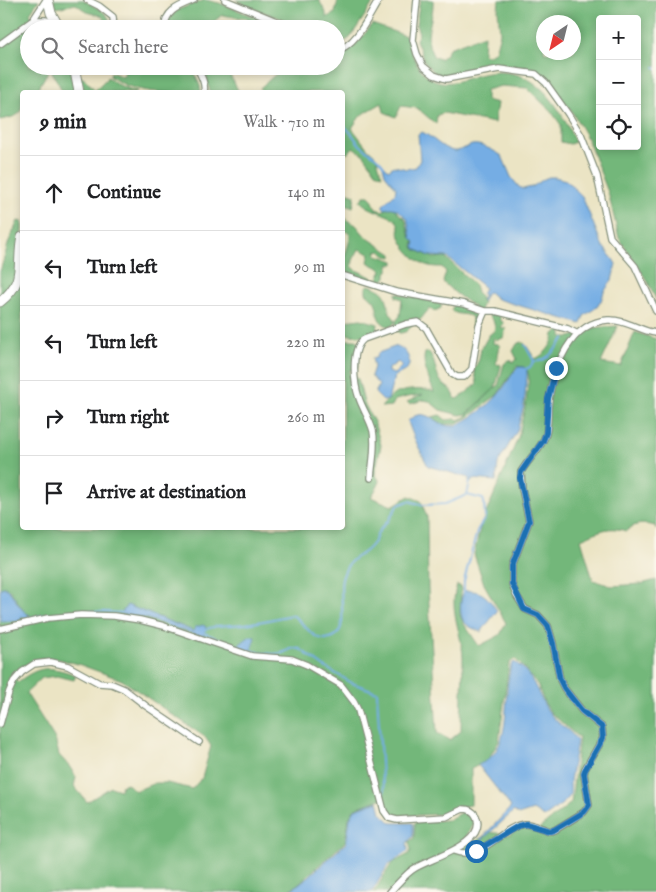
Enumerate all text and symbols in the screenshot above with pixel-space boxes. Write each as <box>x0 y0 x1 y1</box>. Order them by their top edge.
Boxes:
north arrow <box>536 15 581 60</box>
map controls <box>596 15 641 150</box>
button: + <box>596 15 641 60</box>
search box <box>20 20 345 75</box>
icon: search <box>38 34 66 62</box>
text: Search here <box>78 36 169 60</box>
button: − <box>596 60 641 105</box>
button: locate <box>596 105 641 150</box>
text: 9 min <box>40 109 87 136</box>
text: Walk · 710 m <box>243 113 325 133</box>
icon: ahead <box>40 179 68 207</box>
text: Continue <box>87 181 161 205</box>
text: 140 m <box>287 183 325 203</box>
icon: left <box>40 254 68 282</box>
text: Turn left <box>87 256 158 280</box>
text: 90 m <box>294 258 325 278</box>
icon: left <box>40 329 68 357</box>
text: Turn left <box>87 331 158 355</box>
text: 220 m <box>286 333 325 353</box>
route end <box>545 357 568 380</box>
icon: right <box>40 404 68 432</box>
text: Turn right <box>87 406 169 430</box>
text: 260 m <box>287 408 325 428</box>
icon: arrive <box>40 479 68 507</box>
text: Arrive at destination <box>87 481 246 505</box>
route start <box>465 840 488 863</box>

